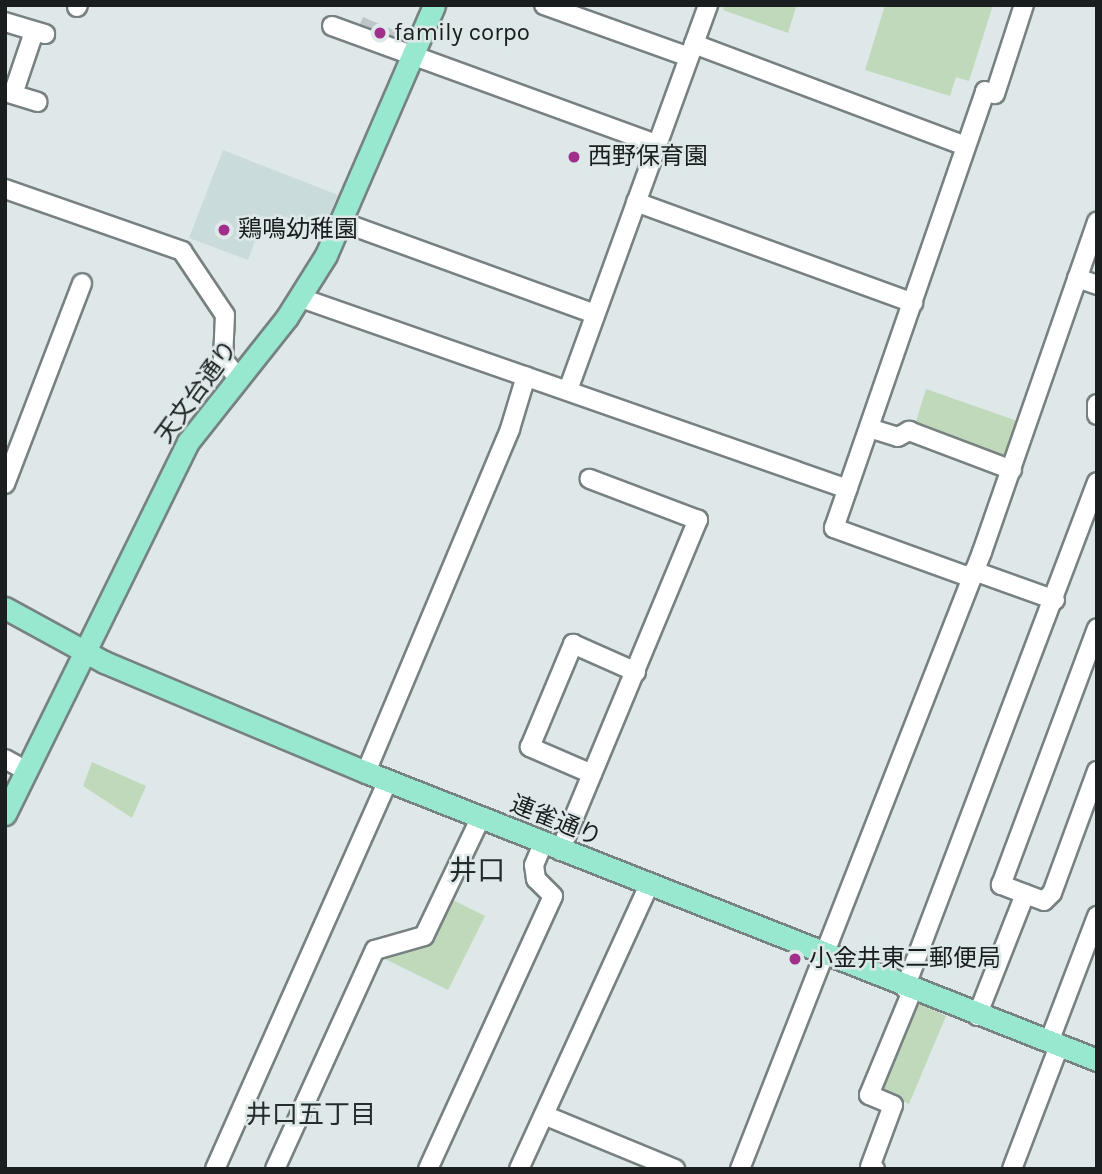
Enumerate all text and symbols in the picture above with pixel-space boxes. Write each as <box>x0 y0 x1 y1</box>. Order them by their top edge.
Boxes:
place label: family corpo <box>394 19 530 47</box>
marker: family corpo <box>372 25 388 41</box>
place label: 西野保育園 <box>588 143 708 171</box>
marker: 西野保育園 <box>566 149 582 165</box>
place label: 鶏鳴幼稚園 <box>238 216 358 244</box>
marker: 鶏鳴幼稚園 <box>216 222 232 238</box>
street label: 天文台通り <box>150 335 244 449</box>
street label: 連雀通り <box>506 790 606 852</box>
district label: 井口 <box>449 854 505 888</box>
place label: 小金井東二郵便局 <box>809 945 1001 973</box>
marker: 小金井東二郵便局 <box>787 951 803 967</box>
district label: 井口五丁目 <box>246 1099 376 1131</box>

